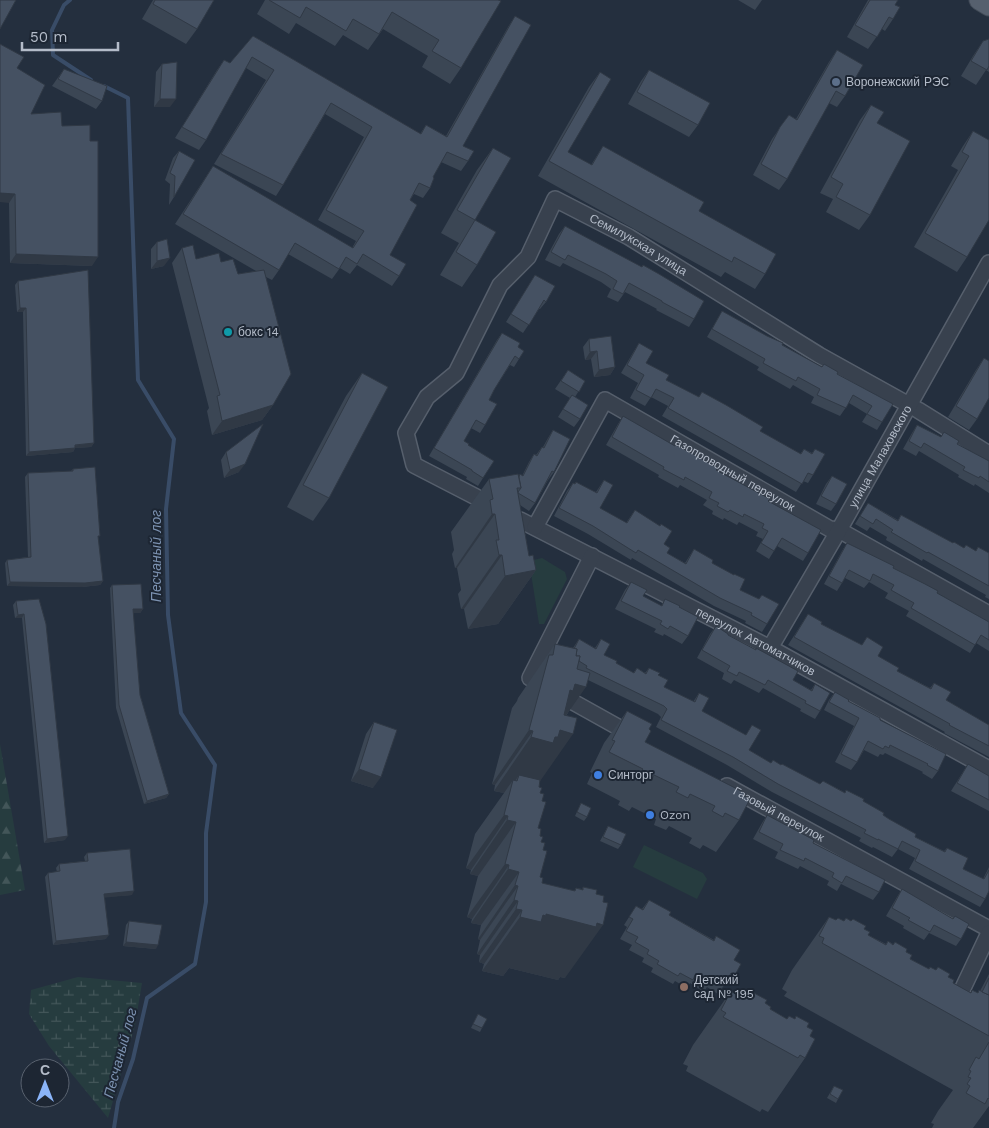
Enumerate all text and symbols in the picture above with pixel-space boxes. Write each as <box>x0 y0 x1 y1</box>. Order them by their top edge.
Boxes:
scale bar <box>22 20 119 52</box>
text: 50 m <box>30 28 67 46</box>
place label: Воронежский РЭС <box>846 75 950 89</box>
marker: Воронежский РЭС <box>830 76 842 88</box>
street label: Семилукская улица <box>587 211 690 278</box>
place label: бокс 14 <box>238 325 279 339</box>
marker: бокс 14 <box>222 326 234 338</box>
street label: улица Малаховского <box>846 403 915 510</box>
street label: Газопроводный переулок <box>668 432 798 515</box>
water label: Песчаный лог <box>148 510 164 602</box>
street label: переулок Автоматчиков <box>693 604 818 679</box>
place label: Синторг <box>608 768 654 782</box>
marker: Синторг <box>592 769 604 781</box>
street label: Газовый переулок <box>731 784 827 845</box>
place label: Ozon <box>660 808 690 822</box>
marker: Ozon <box>644 809 656 821</box>
place label: Детский сад № 195 <box>694 973 754 1001</box>
marker: Детский сад № 195 <box>678 981 690 993</box>
water label: Песчаный лог <box>100 1006 140 1100</box>
north arrow <box>20 1058 70 1108</box>
text: С <box>40 1062 50 1078</box>

